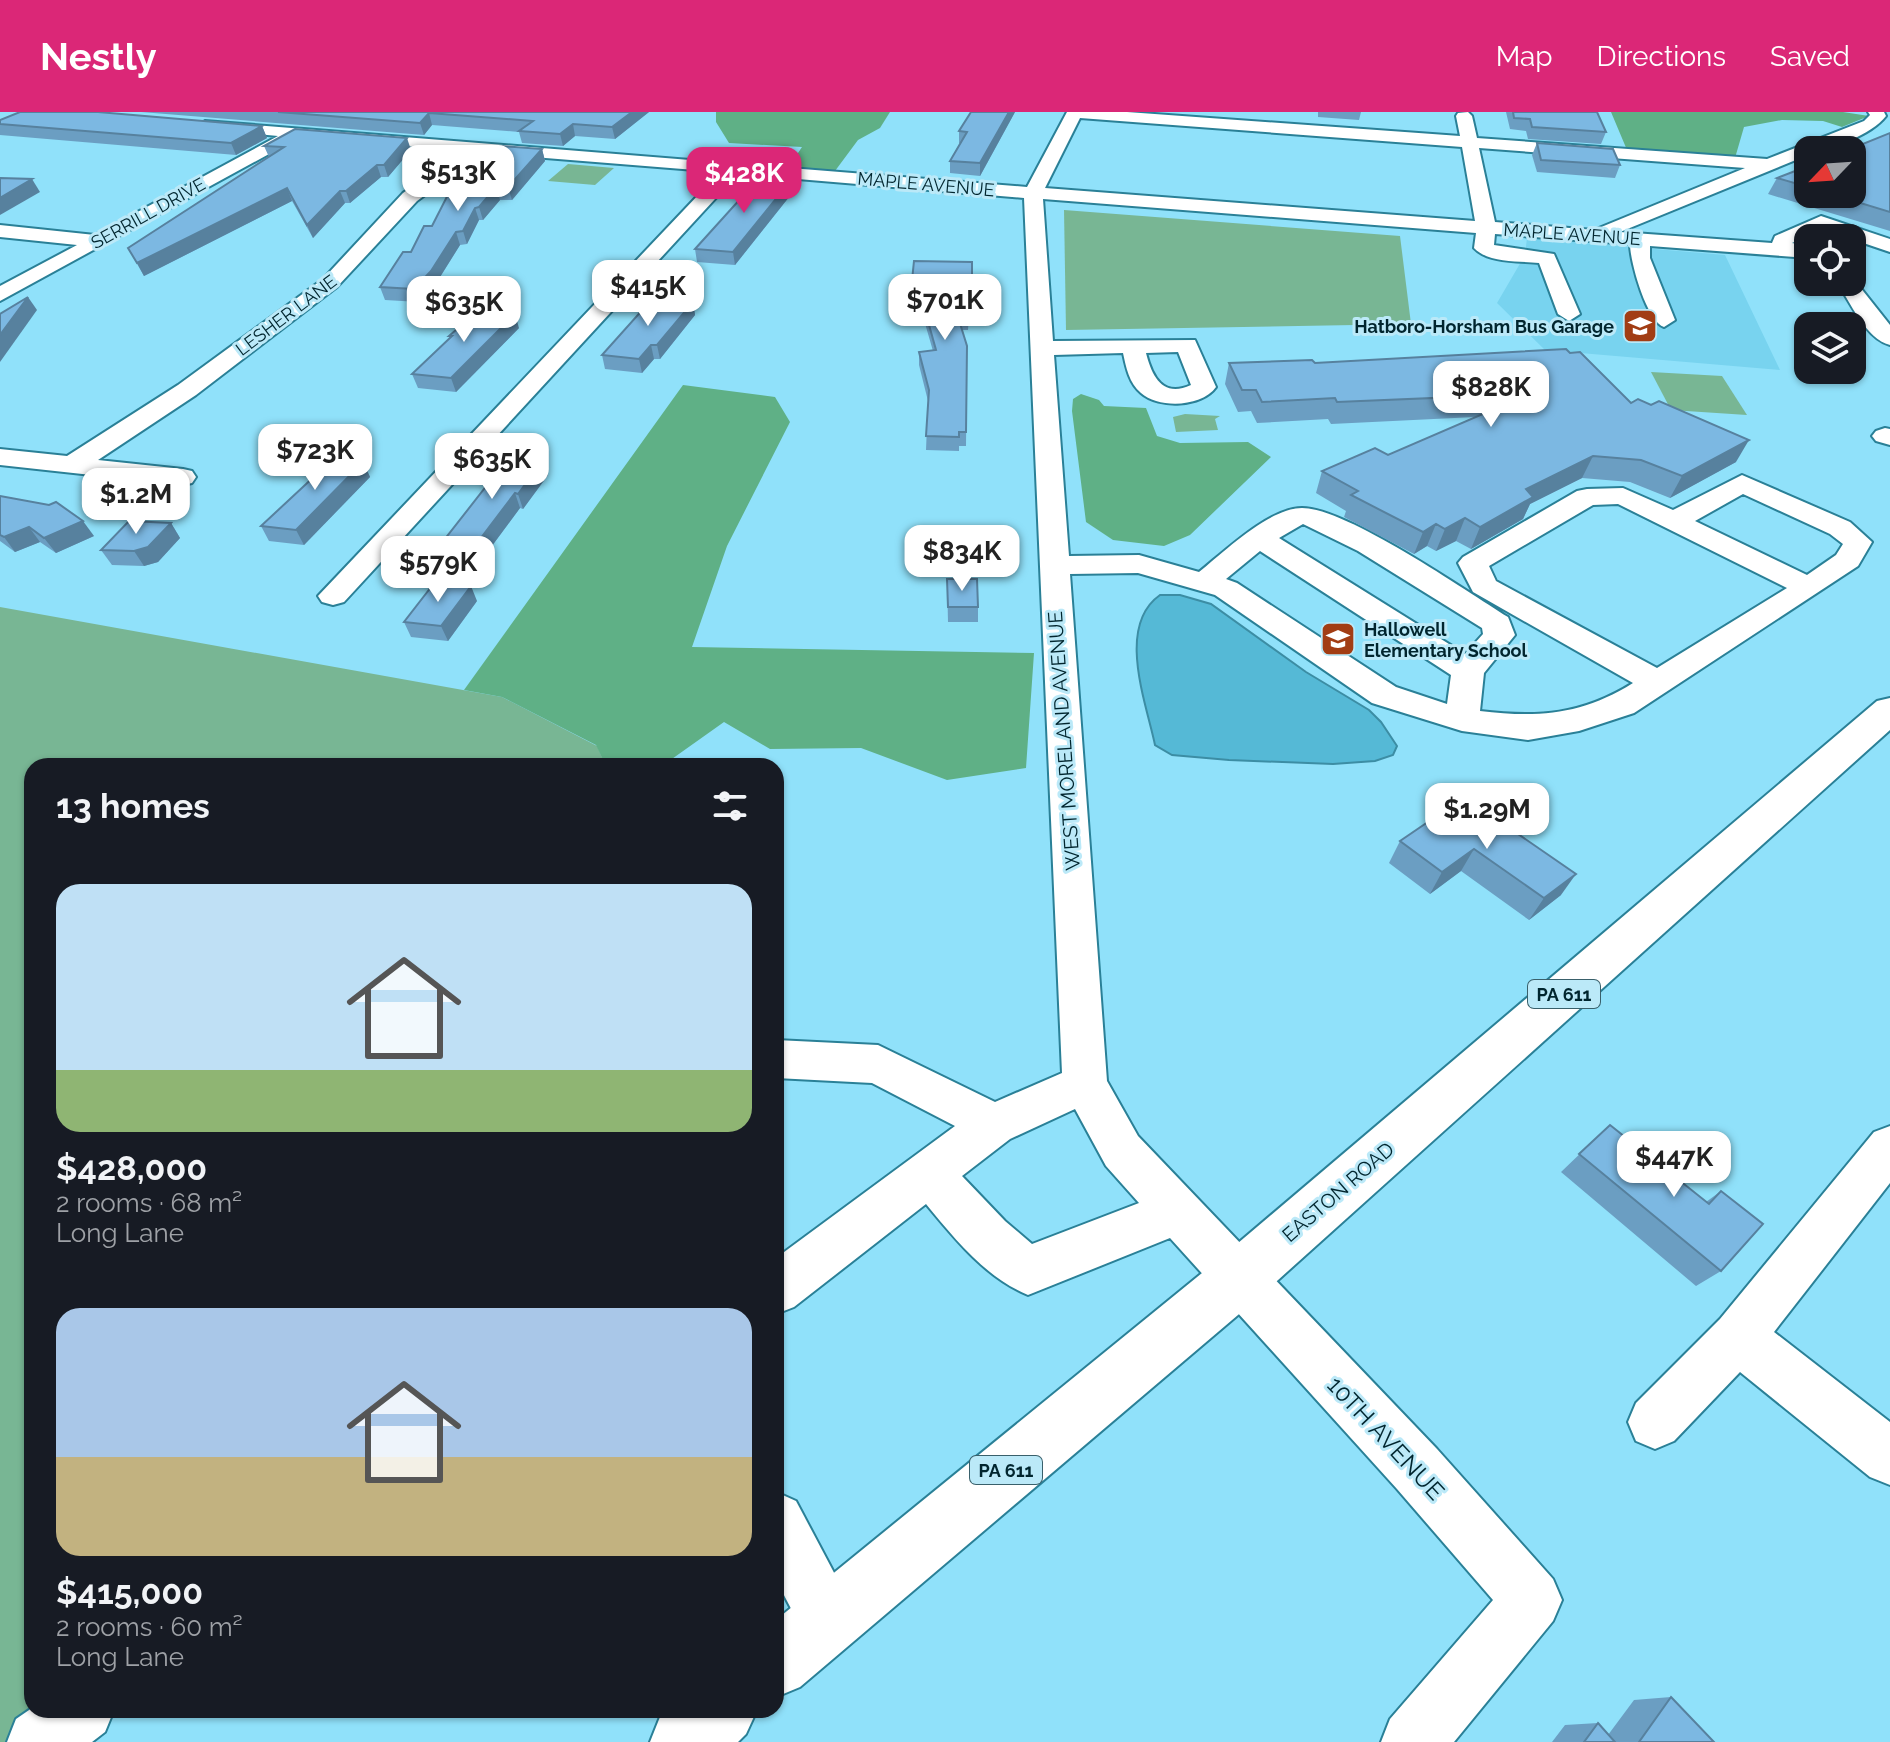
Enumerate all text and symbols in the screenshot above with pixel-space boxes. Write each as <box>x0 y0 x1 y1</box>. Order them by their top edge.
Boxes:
text: Nestly <box>40 34 157 79</box>
text: Map <box>1496 40 1553 73</box>
text: Directions <box>1597 40 1726 73</box>
text: Saved <box>1770 40 1850 73</box>
north arrow <box>1794 136 1866 208</box>
map controls <box>1794 136 1866 384</box>
pin: $513K <box>402 145 514 213</box>
pin: $428K <box>688 147 800 215</box>
text: $513K <box>420 156 496 186</box>
text: $428K <box>704 158 784 188</box>
street label: MAPLE AVENUE <box>857 168 995 200</box>
street label: SERRILL DRIVE <box>87 173 209 253</box>
street label: MAPLE AVENUE <box>1503 219 1641 249</box>
button: locate <box>1794 224 1866 296</box>
pin: $415K <box>592 260 704 328</box>
street label: LESHER LANE <box>232 270 340 360</box>
text: $415K <box>610 271 686 301</box>
pin: $701K <box>889 274 1001 342</box>
pin: $635K <box>408 276 520 344</box>
text: $701K <box>906 285 984 315</box>
text: $635K <box>425 287 503 317</box>
school or university icon: Hatboro-Horsham Bus Garage <box>1621 307 1659 345</box>
button: layers <box>1794 312 1866 384</box>
place label: Hatboro-Horsham Bus Garage <box>1354 316 1614 337</box>
pin: $828K <box>1435 361 1547 429</box>
text: $828K <box>1451 372 1531 402</box>
pin: $723K <box>259 424 371 492</box>
pin: $635K <box>436 433 548 501</box>
text: $723K <box>276 435 354 465</box>
text: $635K <box>453 444 531 474</box>
pin: $1.2M <box>80 468 192 536</box>
text: $1.2M <box>100 479 172 509</box>
pin: $834K <box>906 525 1018 593</box>
pin: $579K <box>382 536 494 604</box>
text: $834K <box>923 536 1001 566</box>
text: $579K <box>399 547 477 577</box>
street label: WEST MORELAND AVENUE <box>1043 611 1085 871</box>
place label: Hallowell Elementary School <box>1364 619 1528 661</box>
school or university icon: Hallowell Elementary School <box>1319 620 1357 658</box>
pin: $1.29M <box>1422 783 1552 851</box>
icon: filters <box>708 784 752 828</box>
text: 13 homes <box>56 786 210 826</box>
text: $1.29M <box>1443 794 1531 824</box>
icon: home <box>332 936 476 1080</box>
road number: PA 611 <box>1528 980 1600 1008</box>
pin: $447K <box>1618 1131 1730 1199</box>
street label: EASTON ROAD <box>1277 1137 1399 1247</box>
text: $447K <box>1635 1142 1713 1172</box>
text: $428,000 <box>56 1148 207 1188</box>
text: 2 rooms · 68 m² <box>56 1188 242 1218</box>
text: Long Lane <box>56 1218 184 1248</box>
icon: home <box>332 1360 476 1504</box>
street label: 10TH AVENUE <box>1321 1370 1451 1506</box>
road number: PA 611 <box>970 1456 1042 1484</box>
text: $415,000 <box>56 1572 203 1612</box>
text: 2 rooms · 60 m² <box>56 1612 243 1642</box>
text: Long Lane <box>56 1642 184 1672</box>

